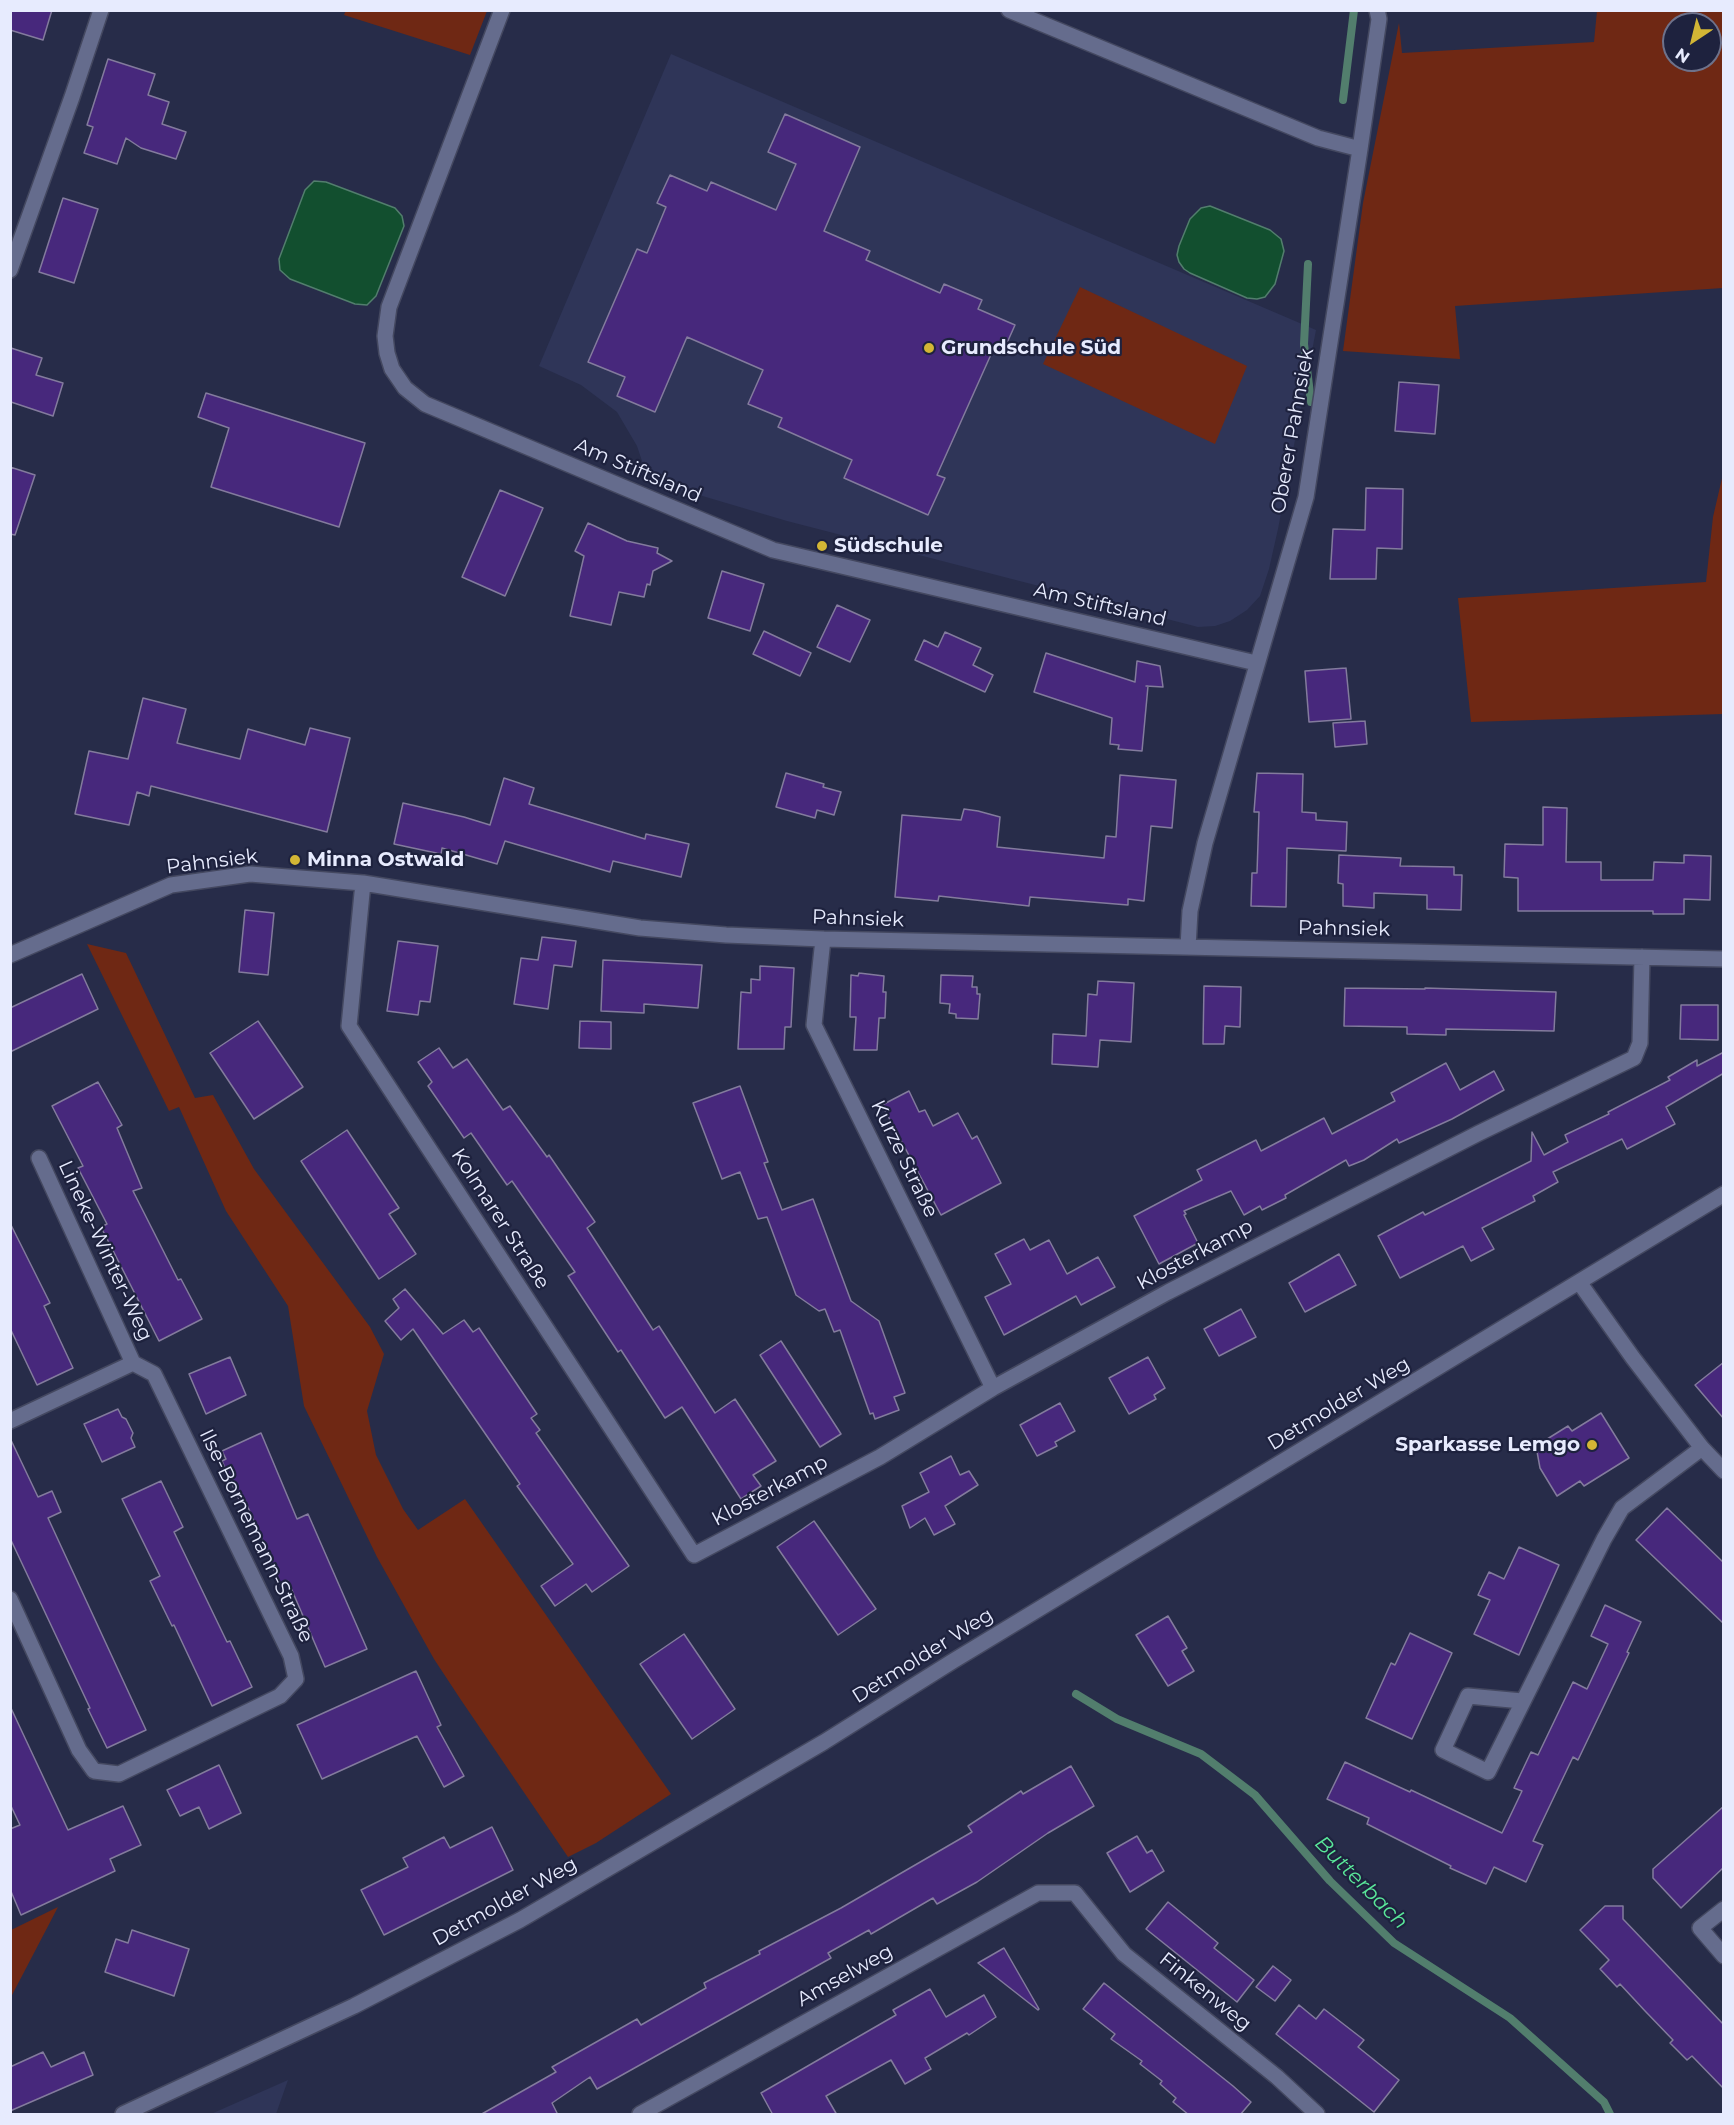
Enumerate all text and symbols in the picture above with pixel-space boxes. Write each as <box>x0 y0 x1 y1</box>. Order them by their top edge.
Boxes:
north arrow <box>1662 12 1722 72</box>
text: N <box>1672 44 1693 67</box>
place label: Grundschule Süd <box>941 336 1121 360</box>
marker: Grundschule Süd <box>922 341 936 355</box>
street label: Oberer Pahnsiek <box>1267 346 1319 516</box>
street label: Am Stiftsland <box>571 433 705 509</box>
place label: Südschule <box>834 534 943 558</box>
marker: Südschule <box>815 539 829 553</box>
street label: Am Stiftsland <box>1031 578 1169 632</box>
street label: Pahnsiek <box>165 844 259 880</box>
place label: Minna Ostwald <box>307 848 464 872</box>
marker: Minna Ostwald <box>288 853 302 867</box>
street label: Pahnsiek <box>812 905 904 933</box>
street label: Pahnsiek <box>1298 916 1390 942</box>
street label: Kurze Straße <box>865 1096 943 1222</box>
street label: Kolmarer Straße <box>446 1144 554 1294</box>
street label: Lineke-Winter-Weg <box>53 1157 157 1345</box>
street label: Klosterkamp <box>1133 1214 1257 1296</box>
street label: Detmolder Weg <box>1264 1352 1414 1456</box>
street label: Ilse-Bornemann-Straße <box>194 1425 318 1647</box>
place label: Sparkasse Lemgo <box>1395 1433 1580 1457</box>
marker: Sparkasse Lemgo <box>1585 1438 1599 1452</box>
street label: Klosterkamp <box>708 1450 832 1532</box>
street label: Detmolder Weg <box>848 1603 998 1709</box>
water label: Butterbach <box>1309 1831 1413 1935</box>
street label: Detmolder Weg <box>428 1852 582 1952</box>
street label: Amselweg <box>793 1940 897 2012</box>
street label: Finkenweg <box>1154 1948 1256 2036</box>

